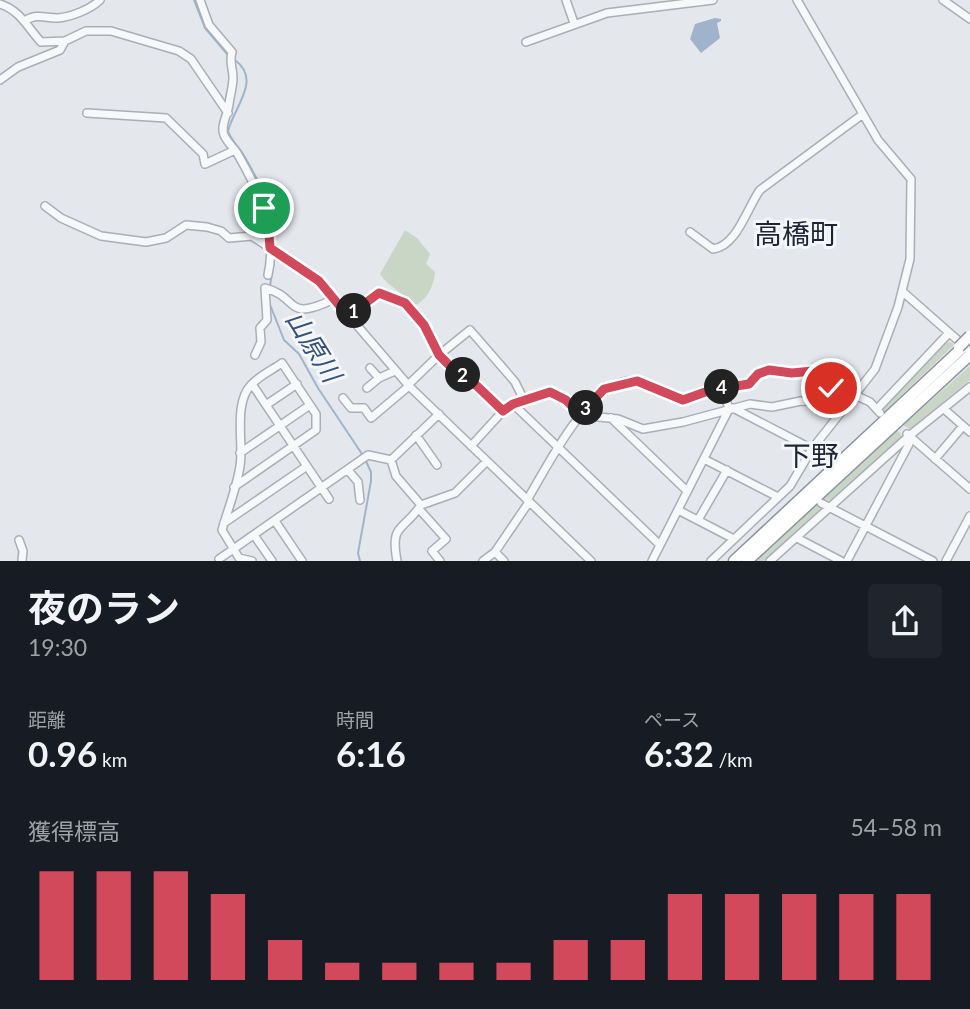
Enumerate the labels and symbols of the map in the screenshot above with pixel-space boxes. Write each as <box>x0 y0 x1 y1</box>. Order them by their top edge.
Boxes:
pin <box>234 178 294 238</box>
district label: 高橋町 <box>754 216 838 250</box>
pin: 1 <box>336 294 372 328</box>
water label: 山原川 <box>280 304 350 390</box>
pin: 2 <box>446 358 480 392</box>
pin <box>801 358 861 418</box>
pin: 4 <box>704 370 740 404</box>
pin: 3 <box>568 390 604 426</box>
district label: 下野 <box>783 438 839 472</box>

